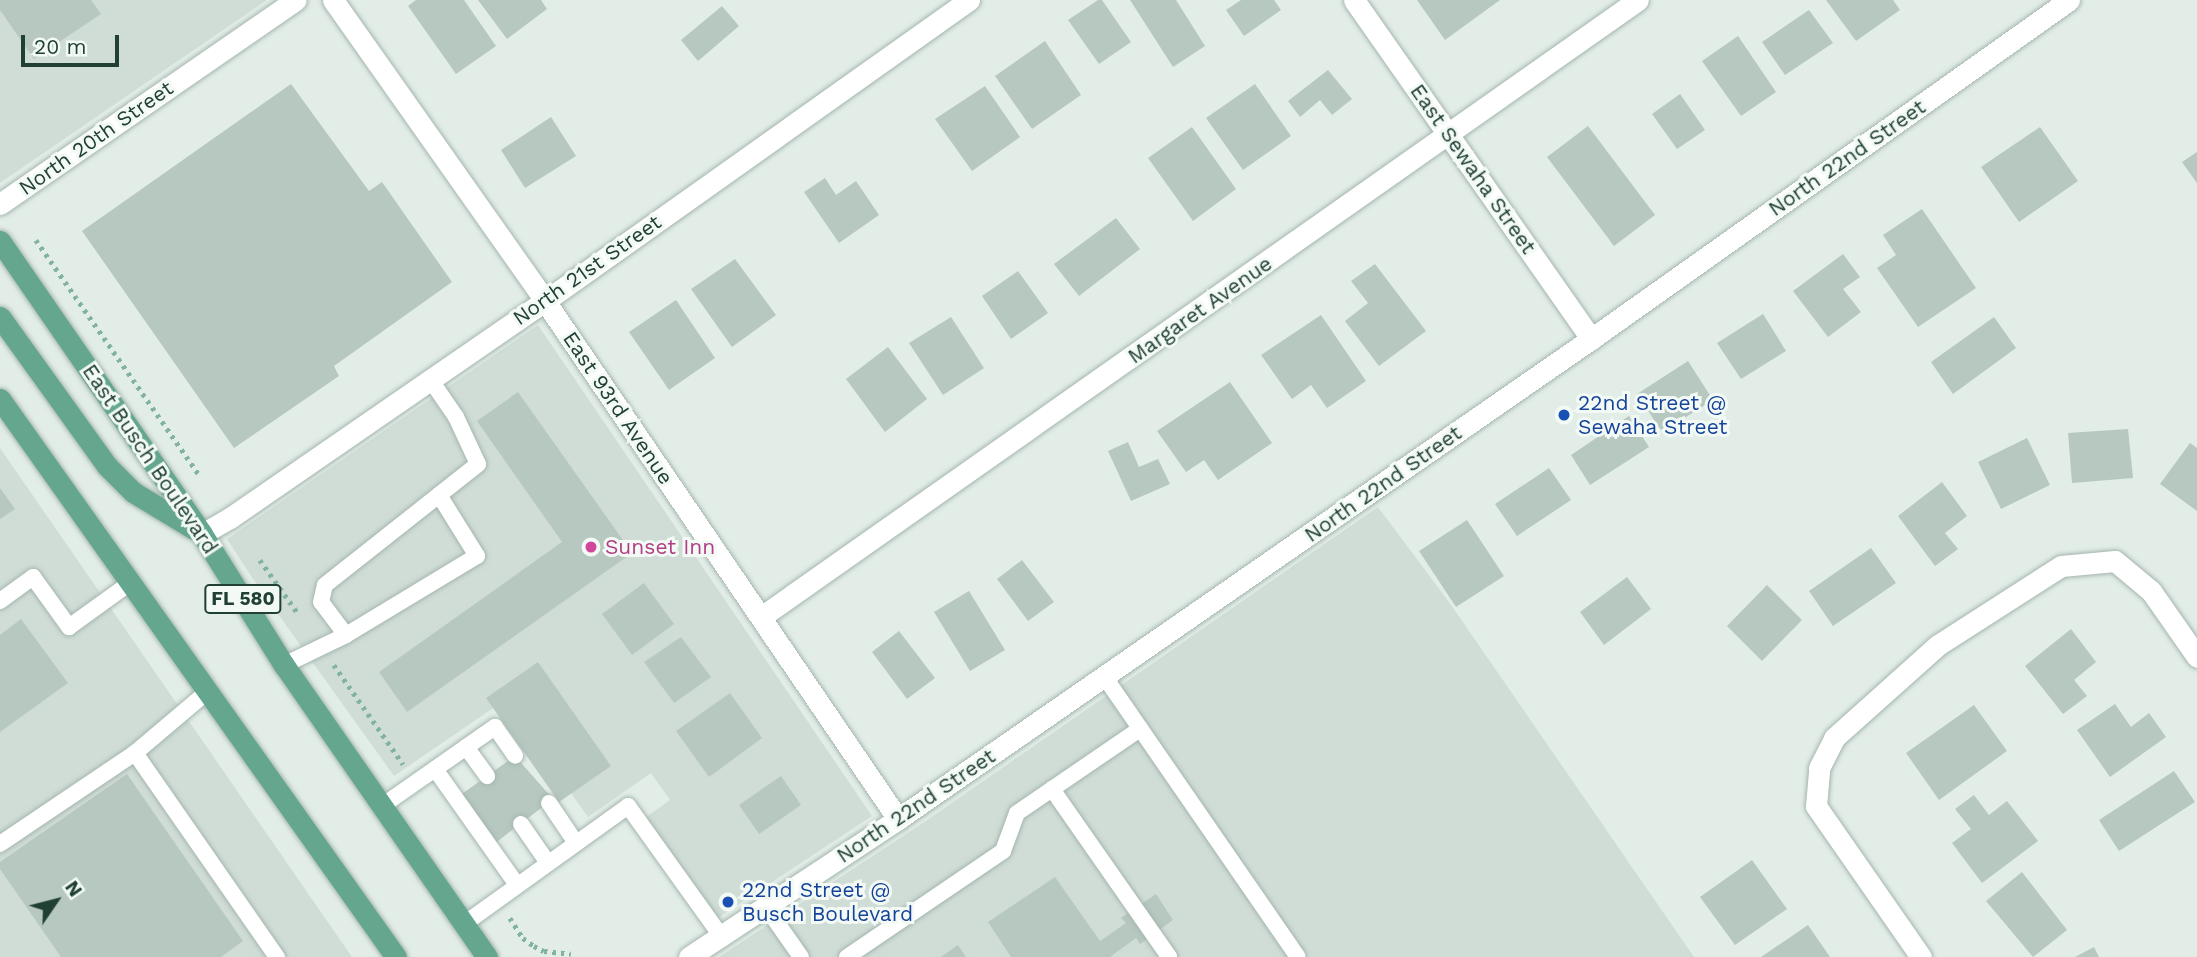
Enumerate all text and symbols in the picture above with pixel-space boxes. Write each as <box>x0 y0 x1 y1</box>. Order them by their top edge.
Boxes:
scale bar <box>24 21 122 65</box>
text: 20 m <box>34 34 86 59</box>
street label: North 20th Street <box>14 75 178 201</box>
street label: East Sewaha Street <box>1405 79 1541 259</box>
street label: North 22nd Street <box>1764 94 1930 222</box>
street label: North 21st Street <box>508 209 666 331</box>
street label: Margaret Avenue <box>1123 251 1277 369</box>
street label: East 93rd Avenue <box>557 326 679 490</box>
street label: East Busch Boulevard <box>77 359 223 559</box>
place label: 22nd Street @ Sewaha Street <box>1578 390 1728 440</box>
marker: 22nd Street @ Sewaha Street <box>1556 407 1572 423</box>
street label: North 22nd Street <box>1300 420 1466 548</box>
place label: Sunset Inn <box>605 534 715 560</box>
marker: Sunset Inn <box>583 539 599 555</box>
road number: FL 580 <box>203 584 283 614</box>
street label: North 22nd Street <box>832 744 1000 868</box>
north arrow <box>21 866 91 936</box>
text: N <box>60 876 87 901</box>
place label: 22nd Street @ Busch Boulevard <box>742 877 913 927</box>
marker: 22nd Street @ Busch Boulevard <box>720 894 736 910</box>

